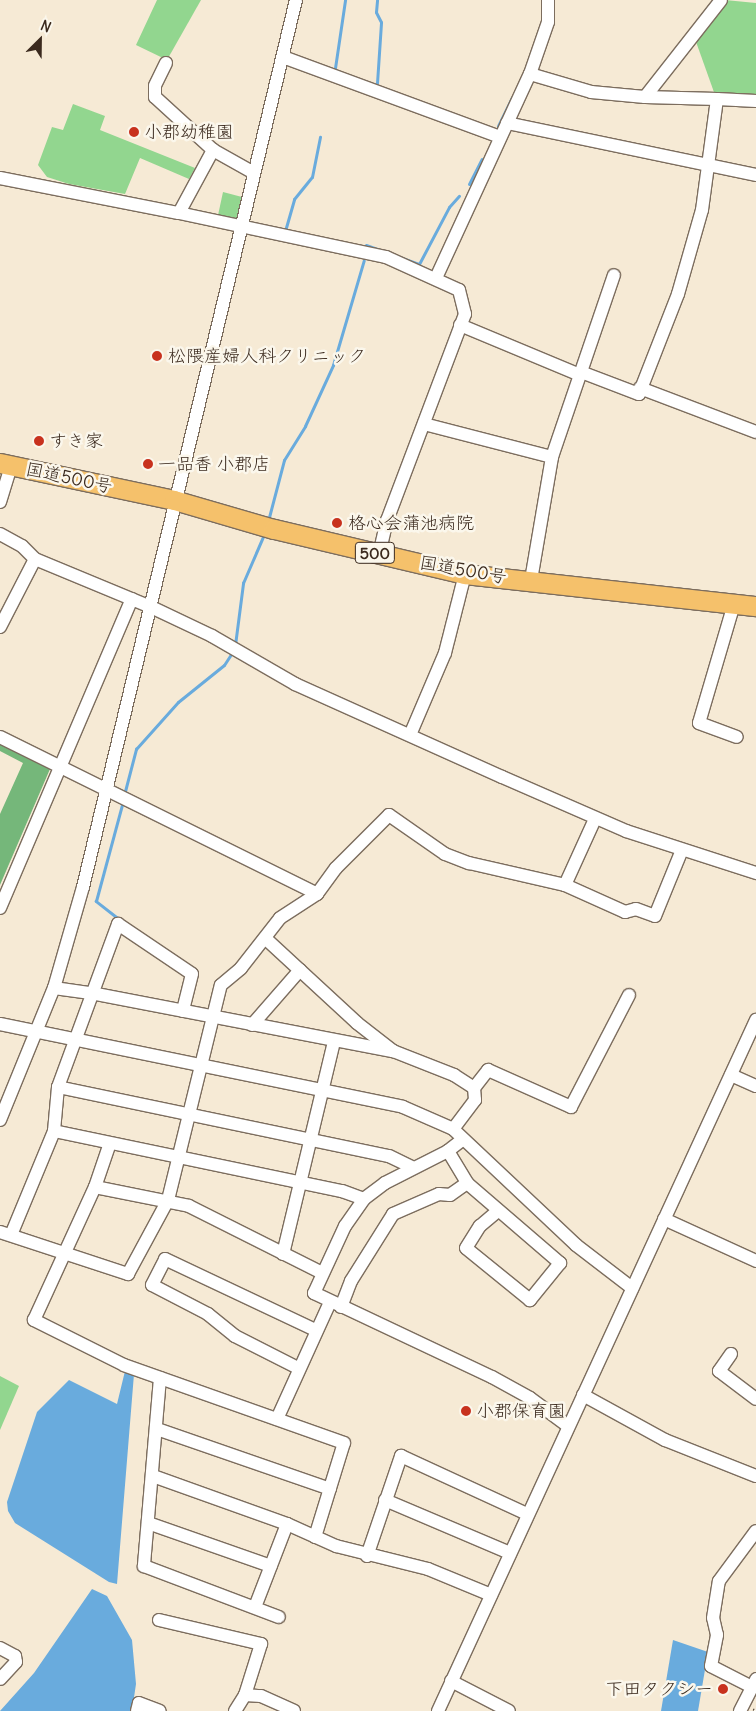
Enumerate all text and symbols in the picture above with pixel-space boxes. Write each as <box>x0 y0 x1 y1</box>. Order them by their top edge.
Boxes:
north arrow <box>15 15 65 65</box>
text: N <box>38 16 54 36</box>
place label: 小郡幼稚園 <box>144 121 234 143</box>
marker: 小郡幼稚園 <box>128 126 140 138</box>
place label: 松隈産婦人科クリニック <box>168 345 366 367</box>
marker: 松隈産婦人科クリニック <box>150 349 164 363</box>
place label: すき家 <box>49 430 103 452</box>
marker: すき家 <box>33 435 45 447</box>
place label: 一品香 小郡店 <box>158 453 270 475</box>
street label: 国道500号 <box>24 458 114 498</box>
marker: 一品香 小郡店 <box>142 458 154 470</box>
place label: 格心会蒲池病院 <box>348 512 474 534</box>
marker: 格心会蒲池病院 <box>330 516 344 530</box>
road number: 500 <box>354 540 396 566</box>
street label: 国道500号 <box>418 552 508 588</box>
place label: 小郡保育園 <box>476 1400 566 1422</box>
marker: 小郡保育園 <box>460 1405 472 1417</box>
place label: 下田タクシー <box>605 1678 713 1700</box>
marker: 下田タクシー <box>717 1683 729 1695</box>

